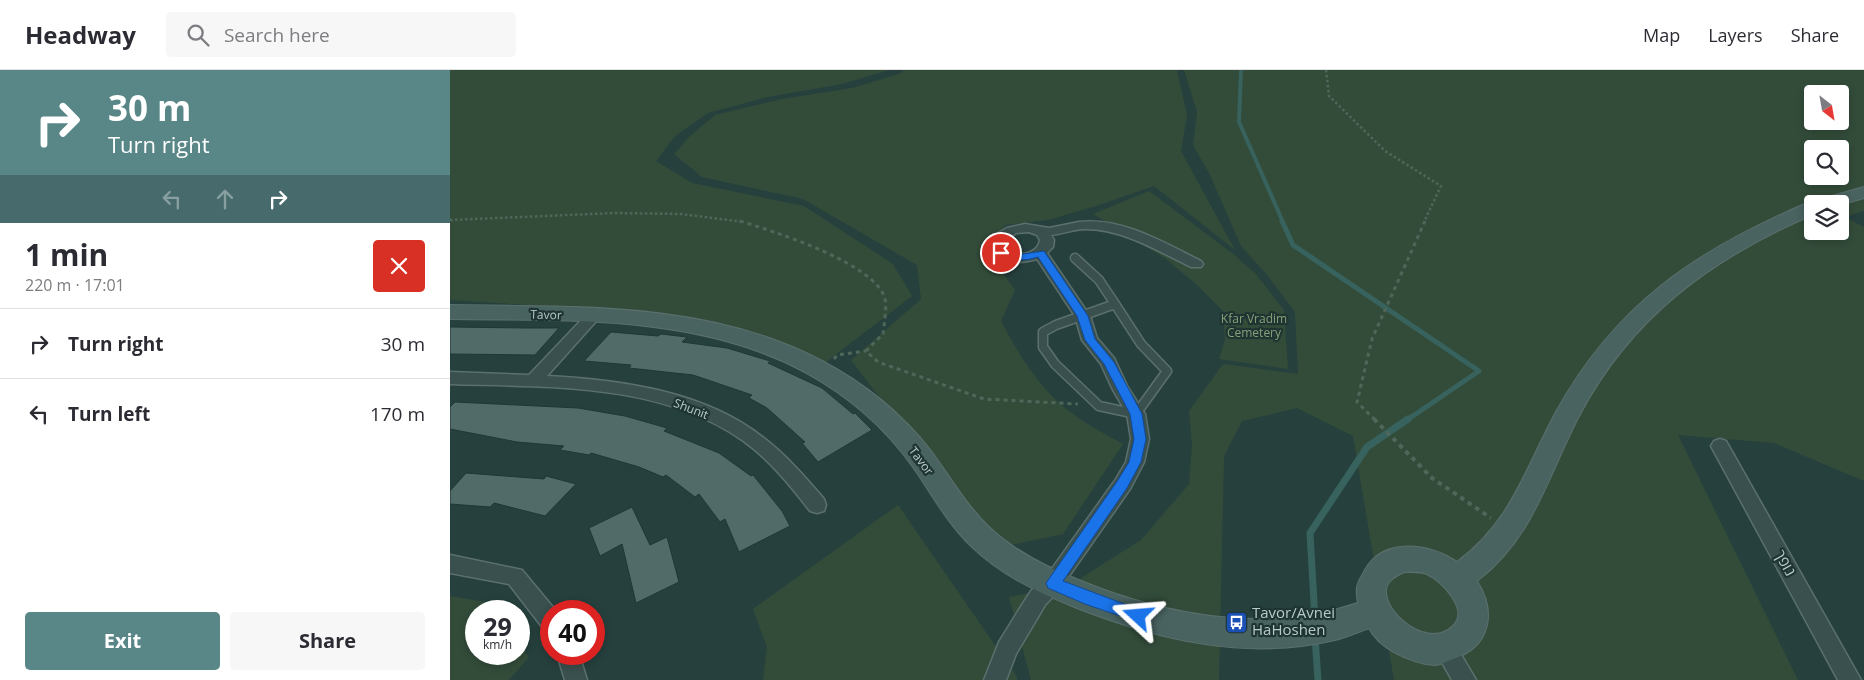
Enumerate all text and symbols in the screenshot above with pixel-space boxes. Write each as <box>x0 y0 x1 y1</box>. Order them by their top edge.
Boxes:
search box <box>166 12 516 57</box>
text: Headway <box>25 18 136 51</box>
icon: search <box>184 21 212 49</box>
text: Search here <box>224 22 330 48</box>
text: Map <box>1643 23 1680 47</box>
text: Layers <box>1708 23 1763 47</box>
text: Share <box>1791 23 1839 47</box>
text: 30 m <box>108 84 191 131</box>
north arrow <box>1804 85 1849 130</box>
map controls <box>1804 85 1849 240</box>
icon: right <box>25 90 90 155</box>
text: Turn right <box>108 129 210 159</box>
button: search <box>1804 140 1849 185</box>
icon: left <box>158 185 186 213</box>
icon: ahead <box>211 185 239 213</box>
icon: right <box>264 185 292 213</box>
button: layers <box>1804 195 1849 240</box>
pin <box>980 232 1022 274</box>
text: 1 min <box>25 234 108 275</box>
icon: arrive <box>987 239 1015 267</box>
button: close <box>373 240 425 292</box>
text: 220 m · 17:01 <box>25 274 125 296</box>
street label: Tavor <box>530 305 562 324</box>
park label: Kfar Vradim Cemetery <box>1221 310 1287 341</box>
icon: right <box>25 330 53 358</box>
text: Turn right <box>68 331 163 357</box>
text: 30 m <box>381 331 425 357</box>
street label: Shunit <box>671 394 711 423</box>
icon: left <box>25 400 53 428</box>
text: Turn left <box>68 401 150 427</box>
text: 170 m <box>370 401 425 427</box>
street label: Tavor <box>905 443 938 478</box>
street label: נופך <box>1771 546 1801 579</box>
position arrow <box>1111 589 1163 641</box>
speed limit sign: 40 <box>540 600 605 665</box>
place label: Tavor/Avnei HaHoshen <box>1252 602 1335 639</box>
text: 29 <box>483 609 512 643</box>
bus stop icon: Tavor/Avnei HaHoshen <box>1224 610 1248 634</box>
button: Exit <box>25 612 220 670</box>
button: Share <box>230 612 425 670</box>
text: km/h <box>483 636 512 653</box>

